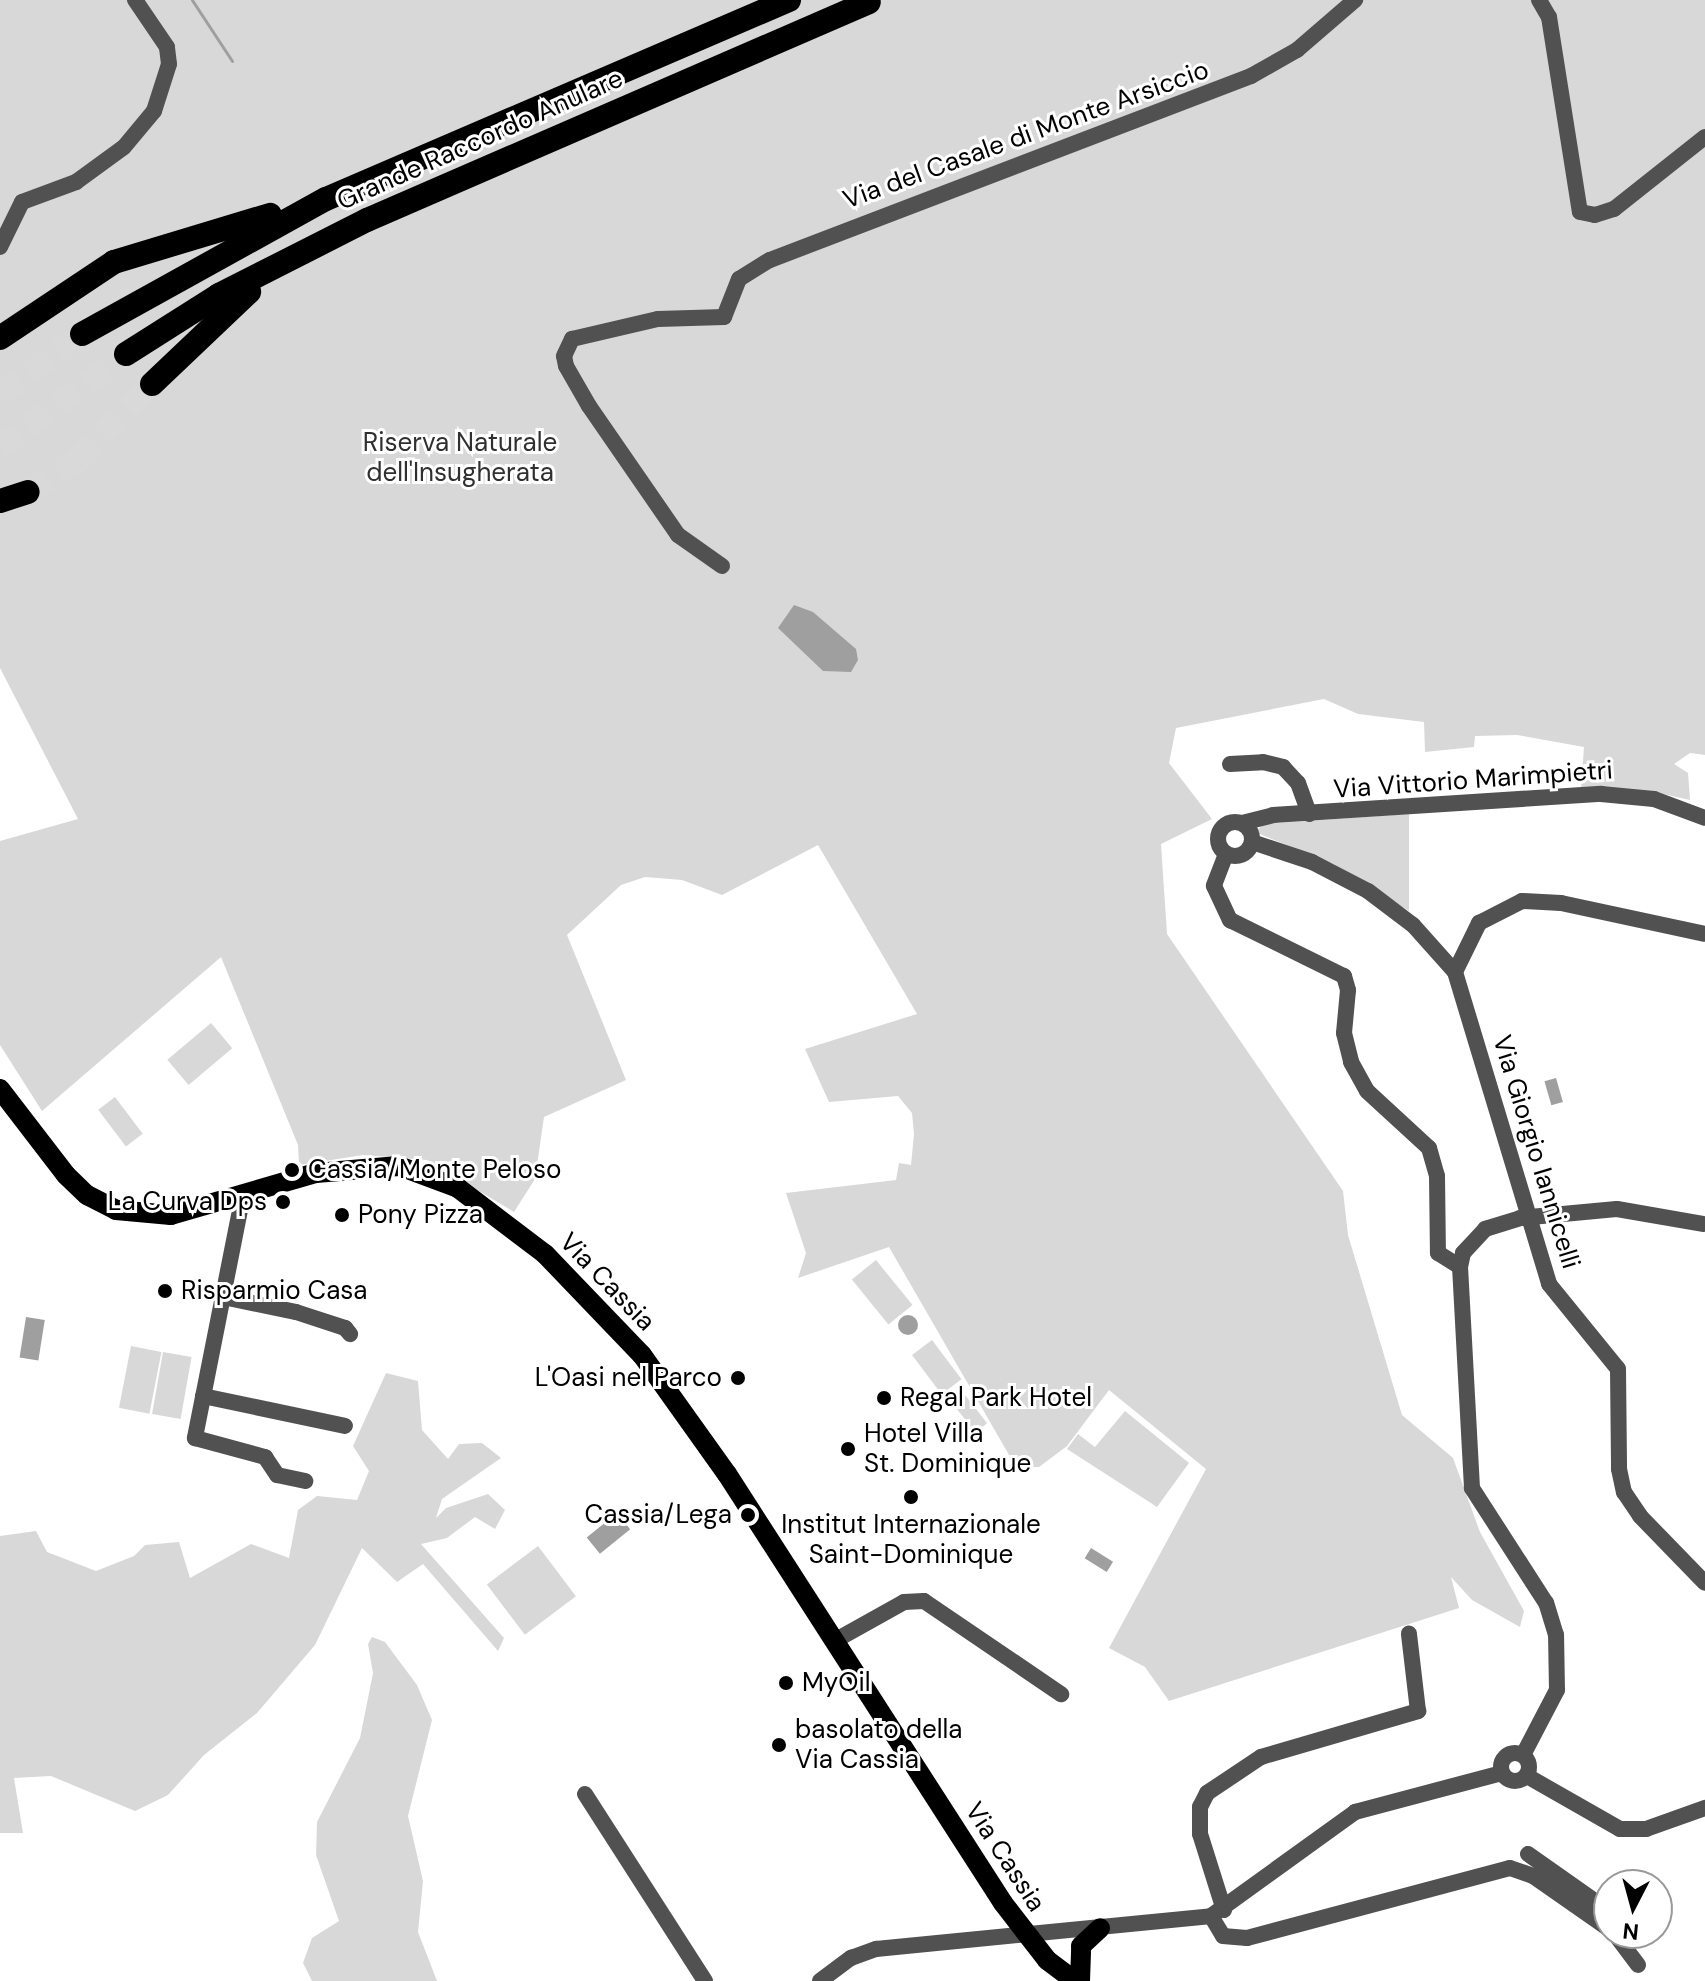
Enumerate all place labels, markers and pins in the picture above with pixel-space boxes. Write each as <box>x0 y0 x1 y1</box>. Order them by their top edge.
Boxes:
place label: Cassia/Monte Peloso <box>308 1154 561 1186</box>
marker: Cassia/Monte Peloso <box>283 1161 301 1179</box>
place label: La Curva Dps <box>108 1186 267 1218</box>
marker: La Curva Dps <box>274 1193 292 1211</box>
place label: Pony Pizza <box>358 1199 483 1231</box>
marker: Pony Pizza <box>333 1206 351 1224</box>
place label: Risparmio Casa <box>181 1275 367 1307</box>
marker: Risparmio Casa <box>156 1282 174 1300</box>
place label: L'Oasi nel Parco <box>535 1362 722 1394</box>
marker: L'Oasi nel Parco <box>729 1369 747 1387</box>
place label: Regal Park Hotel <box>900 1382 1092 1414</box>
marker: Regal Park Hotel <box>875 1389 893 1407</box>
place label: Hotel Villa St. Dominique <box>864 1418 1031 1480</box>
marker: Hotel Villa St. Dominique <box>839 1440 857 1458</box>
marker: Institut Internazionale Saint-Dominique <box>902 1488 920 1506</box>
place label: Cassia/Lega <box>585 1499 732 1531</box>
marker: Cassia/Lega <box>739 1506 757 1524</box>
place label: Institut Internazionale Saint-Dominique <box>781 1509 1041 1570</box>
place label: MyOil <box>802 1667 870 1699</box>
marker: MyOil <box>777 1674 795 1692</box>
place label: basolato della Via Cassia <box>795 1714 962 1776</box>
marker: basolato della Via Cassia <box>770 1736 788 1754</box>

